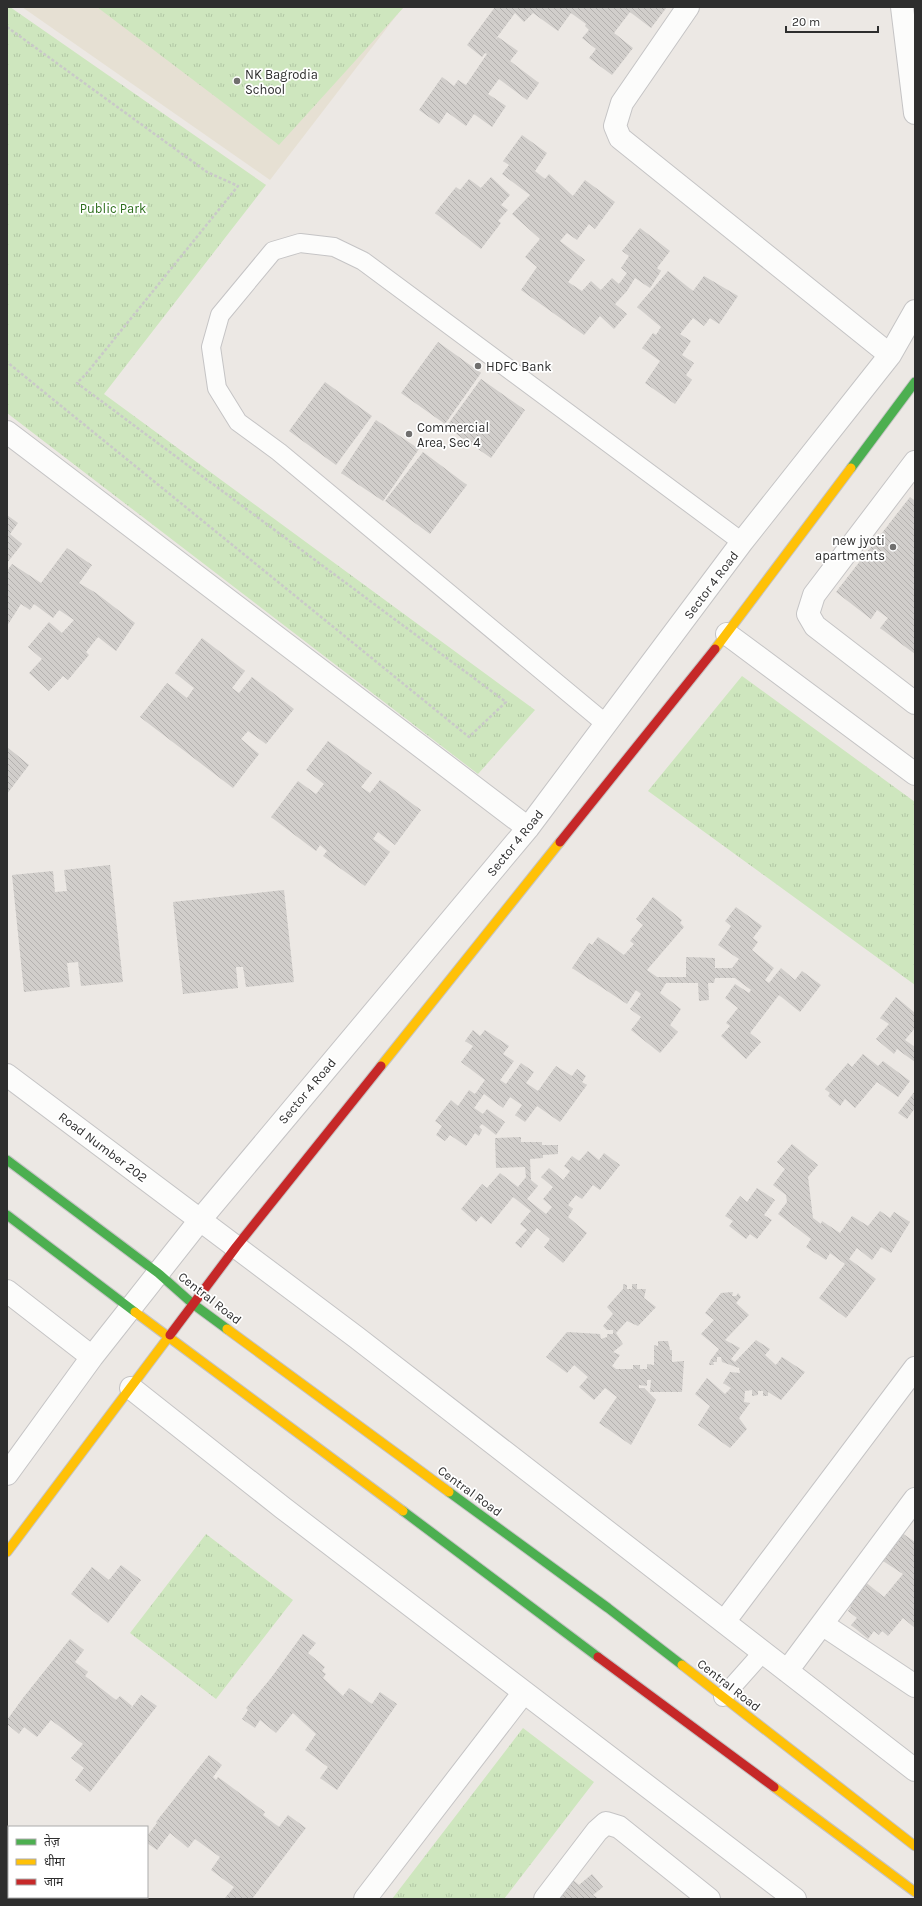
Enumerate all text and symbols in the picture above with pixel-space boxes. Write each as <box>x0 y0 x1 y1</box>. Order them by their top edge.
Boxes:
scale bar <box>786 8 878 34</box>
text: 20 m <box>792 15 820 29</box>
place label: NK Bagrodia School <box>245 67 318 97</box>
marker: NK Bagrodia School <box>232 76 242 86</box>
park label: Public Park <box>80 201 146 216</box>
place label: HDFC Bank <box>486 359 552 374</box>
marker: HDFC Bank <box>473 361 483 371</box>
place label: Commercial Area, Sec 4 <box>417 420 489 450</box>
marker: Commercial Area, Sec 4 <box>404 429 414 439</box>
place label: new jyoti apartments <box>815 533 885 563</box>
marker: new jyoti apartments <box>888 542 898 552</box>
street label: Sector 4 Road <box>681 548 741 622</box>
street label: Sector 4 Road <box>484 807 546 879</box>
street label: Sector 4 Road <box>275 1055 339 1127</box>
street label: Road Number 202 <box>56 1109 150 1185</box>
street label: Central Road <box>175 1269 245 1327</box>
street label: Central Road <box>435 1463 505 1519</box>
street label: Central Road <box>694 1656 764 1714</box>
legend <box>8 1826 148 1898</box>
text: तेज़ <box>44 1834 61 1849</box>
text: धीमा <box>44 1854 66 1869</box>
text: जाम <box>44 1875 64 1889</box>

